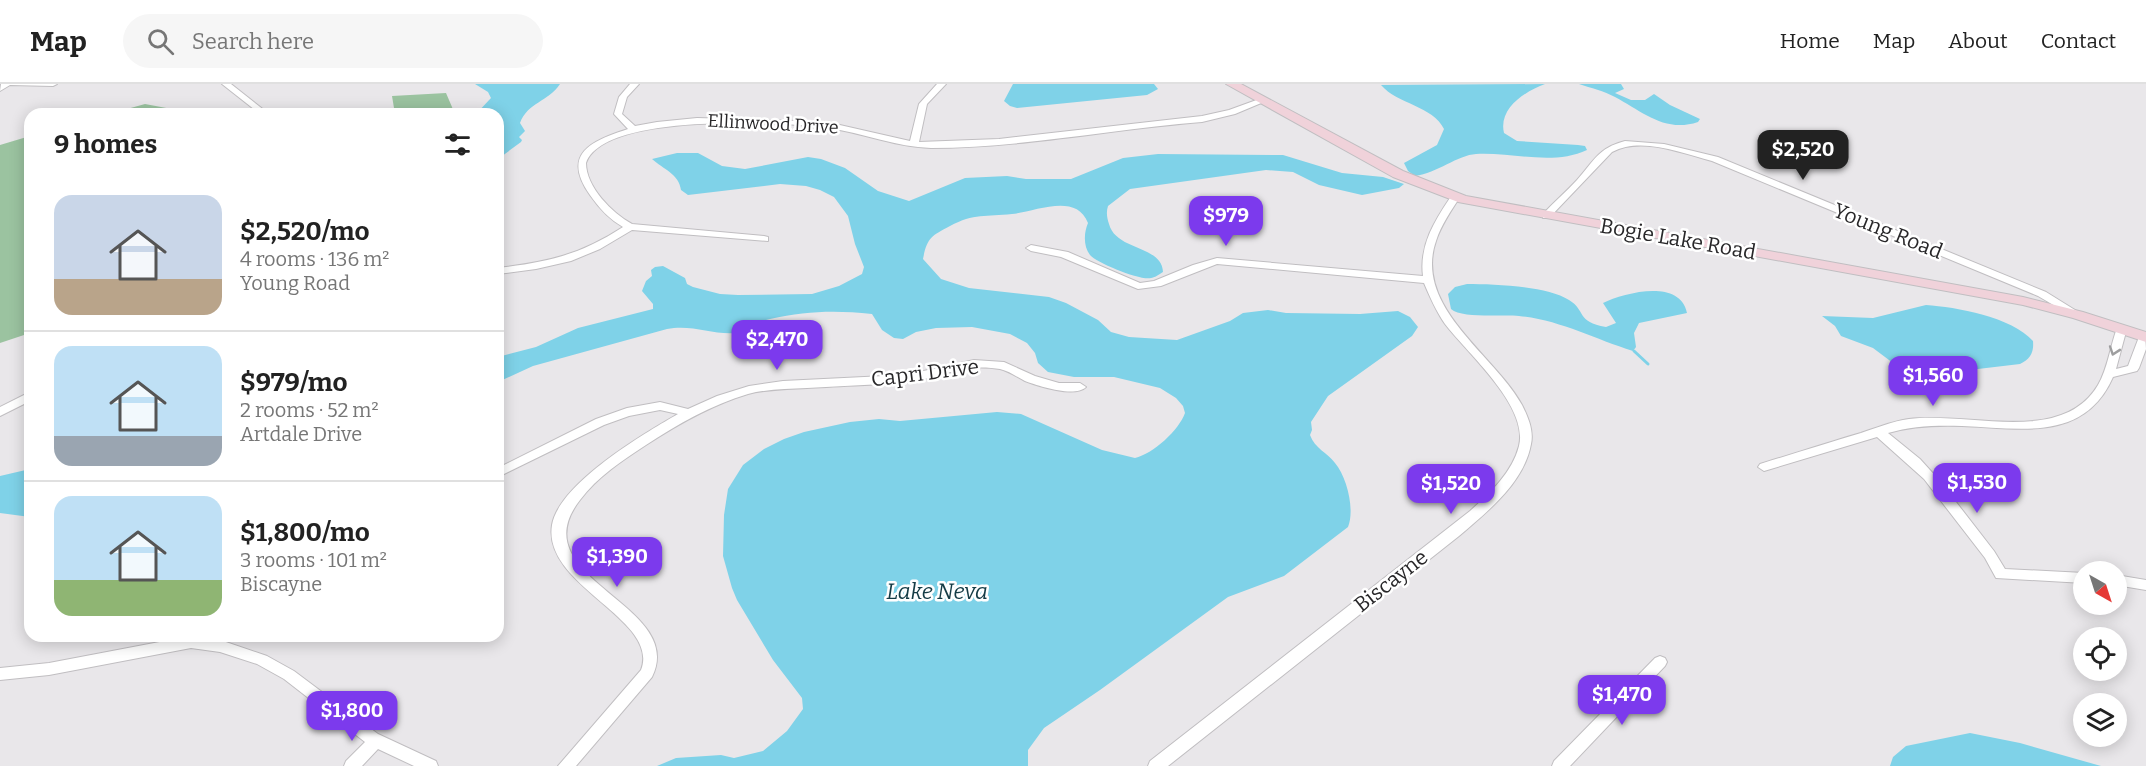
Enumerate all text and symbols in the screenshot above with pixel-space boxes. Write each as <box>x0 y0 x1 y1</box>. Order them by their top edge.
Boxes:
search box <box>123 14 543 68</box>
text: Map <box>30 25 87 58</box>
icon: search <box>144 25 177 58</box>
text: Search here <box>192 28 314 55</box>
text: Home <box>1780 28 1840 54</box>
text: Map <box>1873 28 1915 54</box>
text: About <box>1948 28 2008 54</box>
text: Contact <box>2041 28 2116 54</box>
street label: Ellinwood Drive <box>707 110 839 138</box>
icon: filters <box>441 128 474 161</box>
text: 9 homes <box>54 129 157 160</box>
pin: $2,520 <box>1754 130 1852 181</box>
text: $2,520 <box>1772 137 1834 161</box>
pin: $979 <box>1190 196 1262 247</box>
street label: Young Road <box>1830 197 1946 265</box>
text: $979 <box>1203 203 1249 227</box>
street label: Bogie Lake Road <box>1598 212 1758 266</box>
text: $2,520/mo <box>240 216 369 247</box>
icon: home <box>102 219 174 291</box>
text: 4 rooms · 136 m² <box>240 247 389 271</box>
text: Young Road <box>240 271 350 295</box>
pin: $2,470 <box>728 320 826 371</box>
text: $2,470 <box>746 327 808 351</box>
one-way arrow <box>2109 345 2121 356</box>
street label: Capri Drive <box>870 353 980 393</box>
pin: $1,560 <box>1884 356 1982 407</box>
text: $1,560 <box>1902 363 1964 387</box>
text: $979/mo <box>240 367 348 398</box>
icon: home <box>102 370 174 442</box>
text: 2 rooms · 52 m² <box>240 398 379 422</box>
text: Artdale Drive <box>240 422 362 446</box>
pin: $1,530 <box>1928 463 2026 514</box>
pin: $1,520 <box>1402 464 1500 515</box>
text: $1,530 <box>1947 470 2007 494</box>
text: $1,520 <box>1421 471 1481 495</box>
text: $1,800/mo <box>240 517 370 548</box>
icon: home <box>102 520 174 592</box>
pin: $1,390 <box>568 537 666 588</box>
text: $1,390 <box>586 544 648 568</box>
street label: Biscayne <box>1349 544 1433 618</box>
text: 3 rooms · 101 m² <box>240 548 387 572</box>
north arrow <box>2073 561 2127 615</box>
map controls <box>2073 561 2127 747</box>
text: Biscayne <box>240 572 322 596</box>
water label: Lake Neva <box>886 578 988 605</box>
button: locate <box>2073 627 2127 681</box>
pin: $1,470 <box>1573 675 1671 726</box>
text: $1,470 <box>1592 682 1652 706</box>
pin: $1,800 <box>303 691 401 742</box>
button: layers <box>2073 693 2127 747</box>
text: $1,800 <box>320 698 384 722</box>

